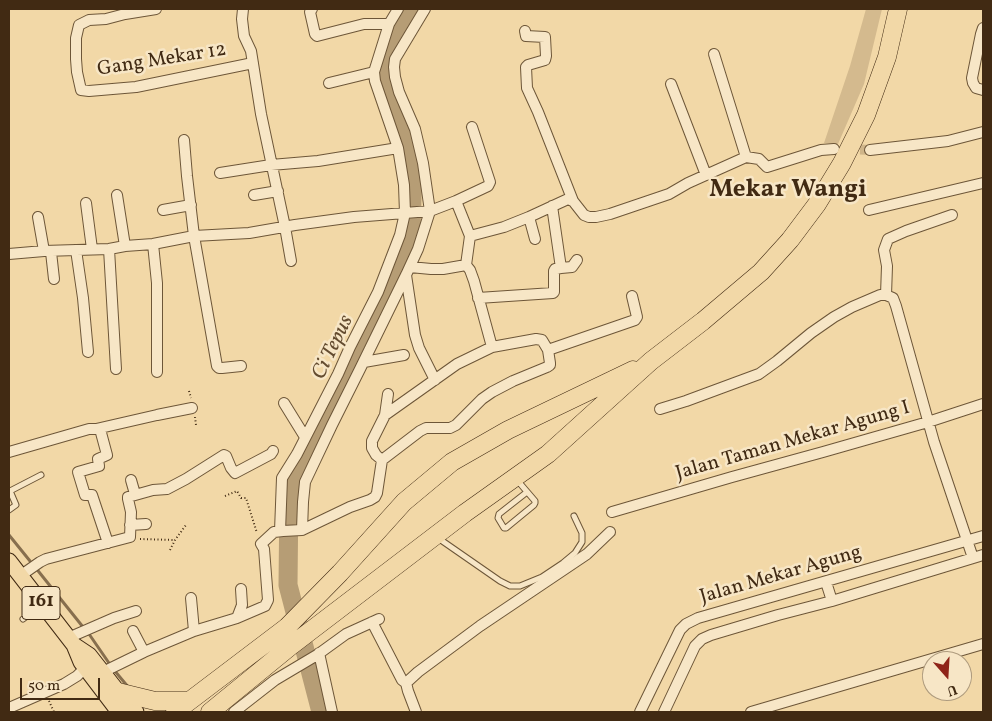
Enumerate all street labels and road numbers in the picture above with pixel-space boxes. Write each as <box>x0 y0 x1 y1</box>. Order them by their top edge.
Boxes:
street label: Gang Mekar 12 <box>96 39 228 83</box>
street label: Jalan Taman Mekar Agung I <box>673 397 913 487</box>
street label: Jalan Mekar Agung <box>697 541 865 611</box>
road number: 161 <box>22 586 60 620</box>

